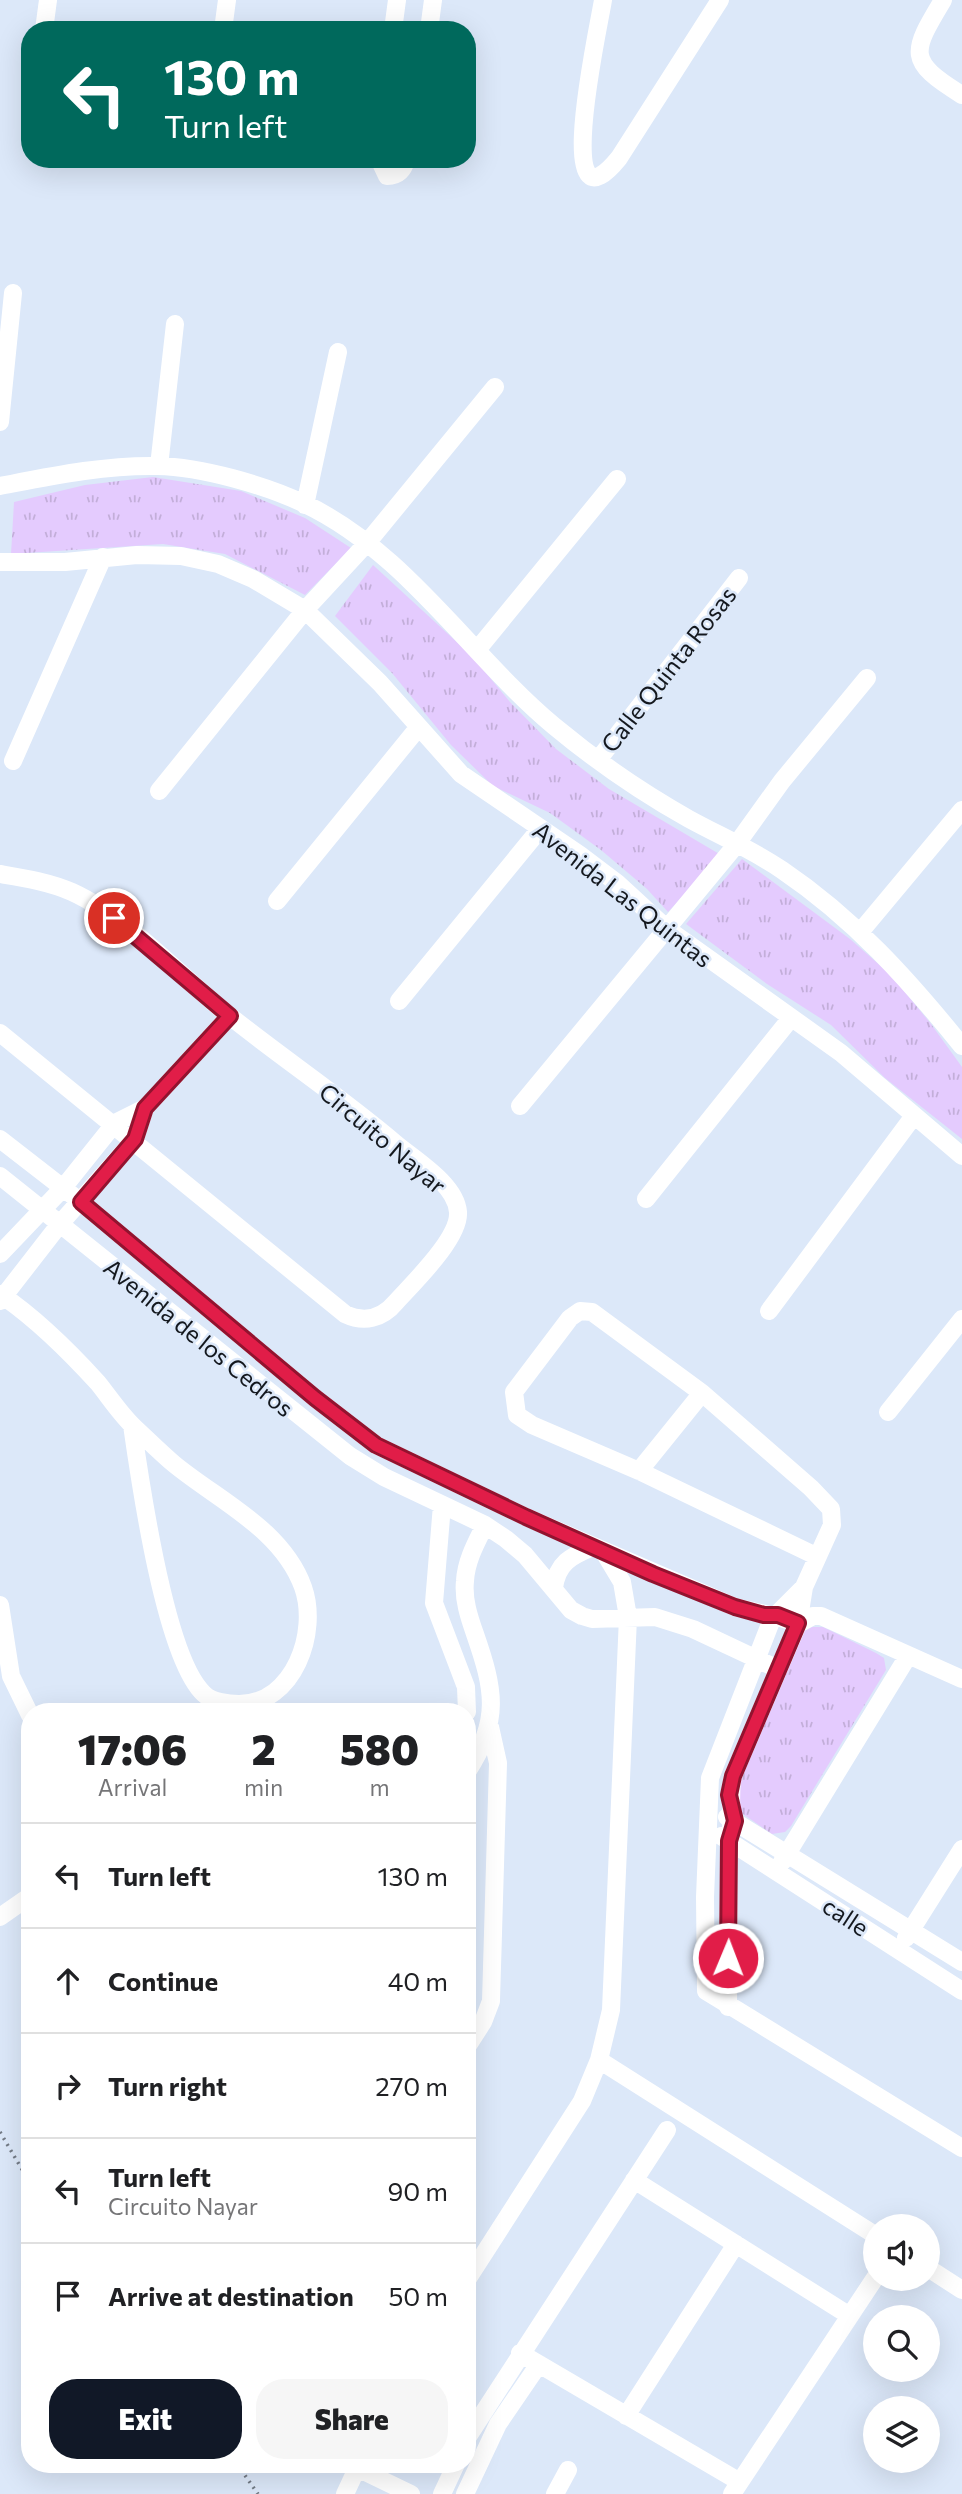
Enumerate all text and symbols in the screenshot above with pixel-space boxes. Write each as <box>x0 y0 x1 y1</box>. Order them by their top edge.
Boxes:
text: 130 m <box>164 45 299 105</box>
icon: left <box>49 49 140 140</box>
text: Turn left <box>164 105 288 145</box>
street label: Calle Quinta Rosas <box>594 580 742 758</box>
street label: Avenida Las Quintas <box>528 815 718 973</box>
pin <box>84 888 144 948</box>
icon: arrive <box>95 899 133 937</box>
street label: Circuito Nayar <box>314 1077 453 1200</box>
street label: Avenida de los Cedros <box>99 1252 299 1422</box>
text: 17:06 <box>78 1722 187 1774</box>
text: 2 <box>251 1722 276 1774</box>
text: 580 <box>340 1722 419 1774</box>
text: Arrival <box>98 1773 167 1801</box>
text: min <box>244 1773 283 1801</box>
text: m <box>370 1773 390 1801</box>
icon: left <box>49 1857 87 1895</box>
text: Turn left <box>108 1860 211 1891</box>
text: 130 m <box>377 1860 448 1891</box>
street label: calle <box>817 1890 875 1942</box>
position arrow <box>691 1921 765 1995</box>
icon: ahead <box>49 1962 87 2000</box>
text: Continue <box>108 1965 218 1996</box>
text: 40 m <box>388 1965 448 1996</box>
icon: right <box>49 2067 87 2105</box>
text: Turn right <box>108 2070 227 2101</box>
text: 270 m <box>375 2070 448 2101</box>
text: Turn left <box>108 2161 211 2192</box>
icon: left <box>49 2172 87 2210</box>
text: 90 m <box>388 2175 448 2206</box>
text: Circuito Nayar <box>108 2192 258 2220</box>
map controls <box>863 2214 940 2473</box>
button: sound <box>863 2214 940 2291</box>
icon: arrive <box>49 2277 87 2315</box>
text: Arrive at destination <box>108 2280 354 2311</box>
text: 50 m <box>388 2280 448 2311</box>
button: search <box>863 2305 940 2382</box>
button: Exit <box>49 2379 242 2459</box>
button: Share <box>256 2379 448 2459</box>
button: layers <box>863 2396 940 2473</box>

